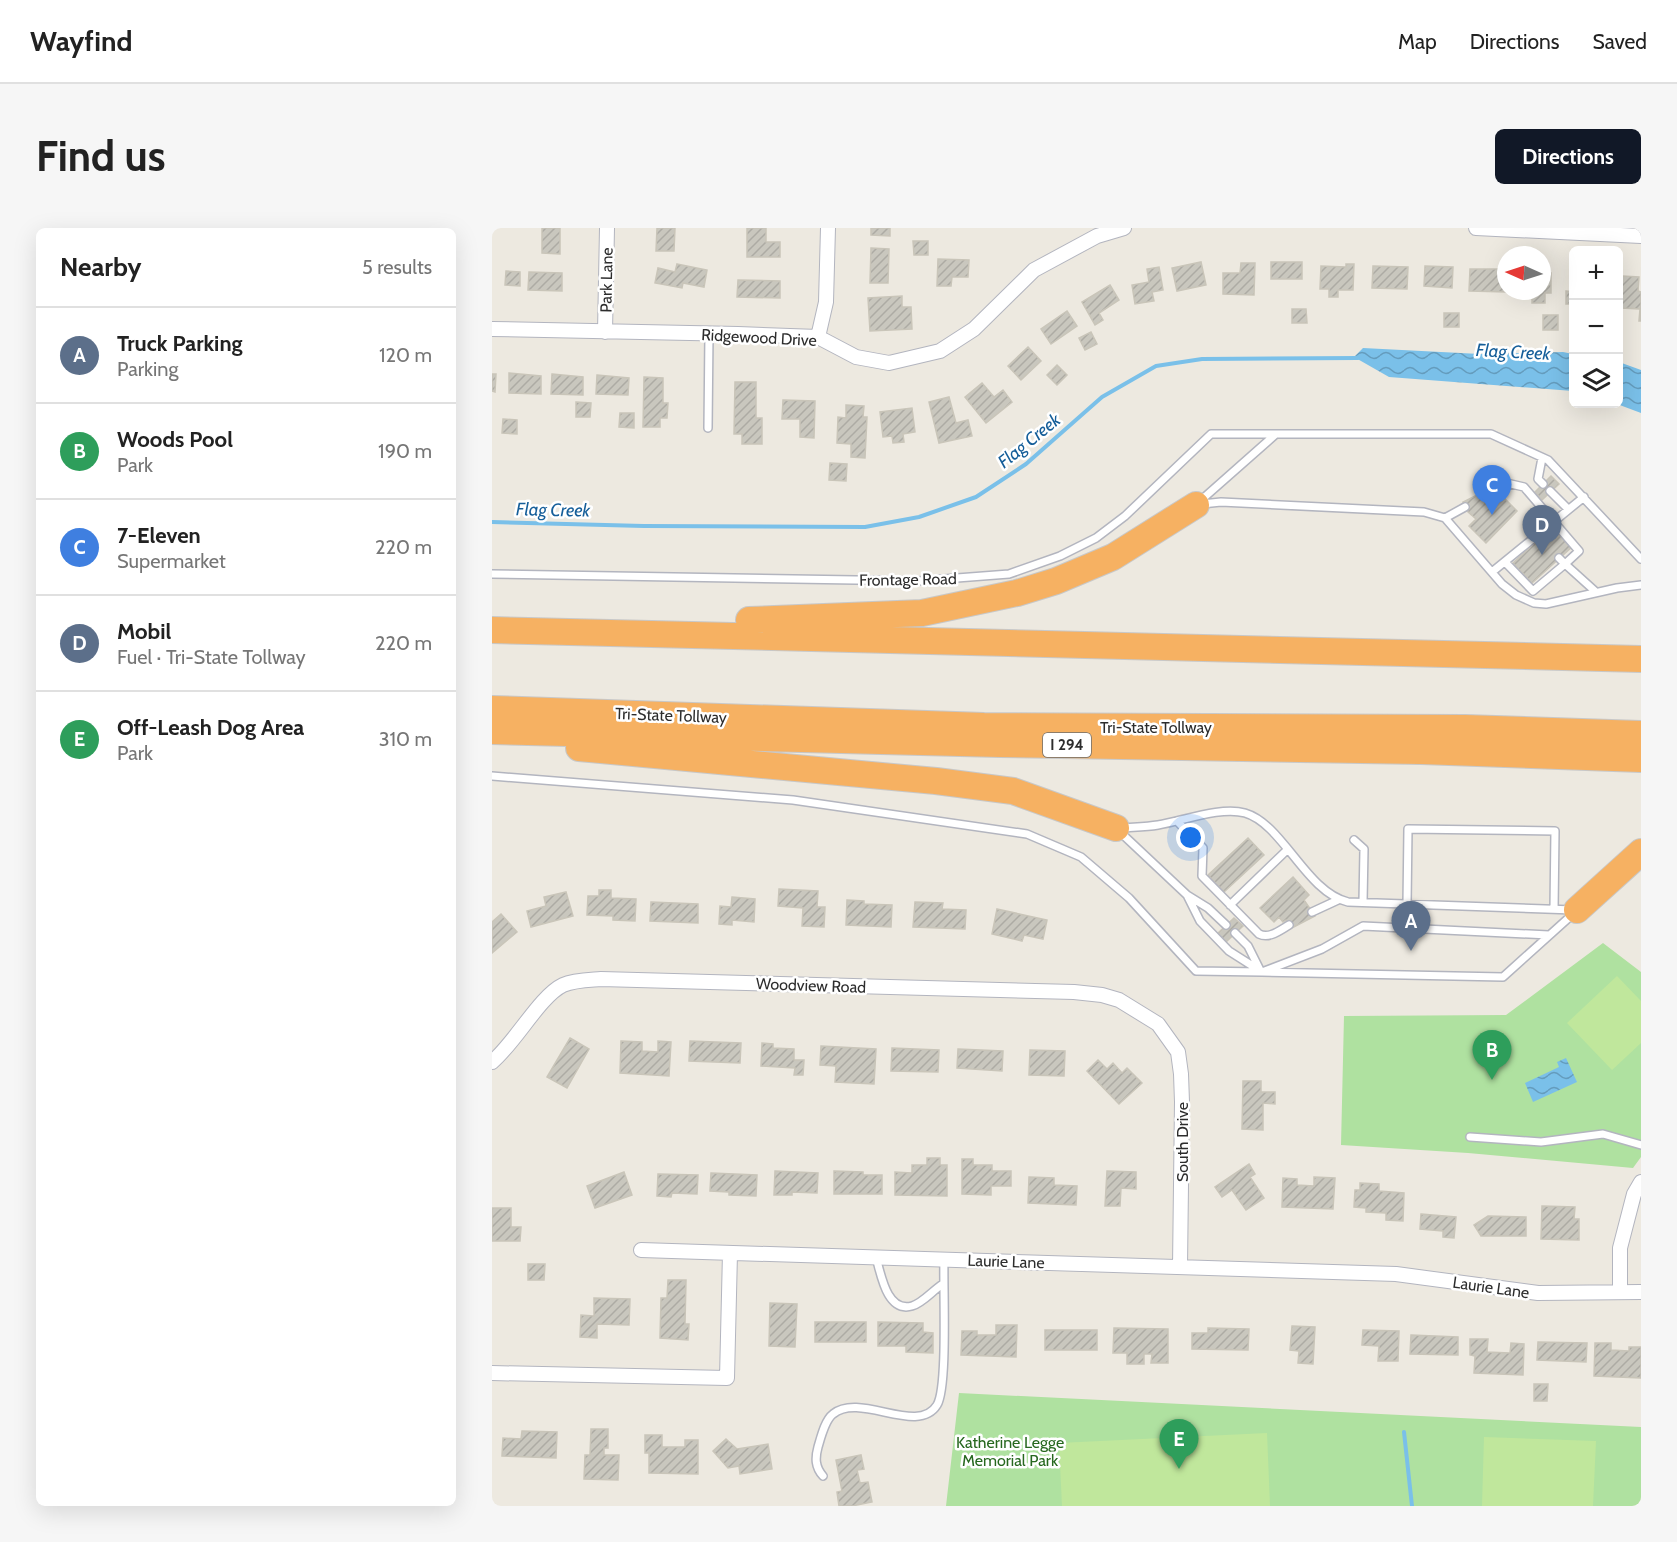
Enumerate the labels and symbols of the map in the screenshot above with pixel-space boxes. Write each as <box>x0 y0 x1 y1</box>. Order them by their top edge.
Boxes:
north arrow <box>1497 246 1551 300</box>
street label: Park Lane <box>596 247 617 313</box>
street label: Ridgewood Drive <box>701 325 817 350</box>
water label: Flag Creek <box>1475 339 1552 365</box>
water label: Flag Creek <box>993 408 1066 473</box>
pin: C <box>1472 466 1512 515</box>
water label: Flag Creek <box>516 498 592 522</box>
pin: D <box>1522 506 1562 555</box>
street label: Frontage Road <box>859 569 957 590</box>
street label: Tri-State Tollway <box>615 704 727 727</box>
street label: Tri-State Tollway <box>1100 718 1212 737</box>
road number: I 294 <box>1043 733 1091 757</box>
your location <box>1176 823 1205 852</box>
pin: A <box>1392 902 1430 951</box>
street label: Woodview Road <box>756 974 866 997</box>
pin: B <box>1472 1030 1512 1080</box>
street label: South Drive <box>1173 1102 1192 1182</box>
street label: Laurie Lane <box>967 1251 1045 1272</box>
street label: Laurie Lane <box>1451 1273 1530 1302</box>
pin: E <box>1160 1420 1198 1469</box>
park label: Katherine Legge Memorial Park <box>956 1433 1064 1470</box>

